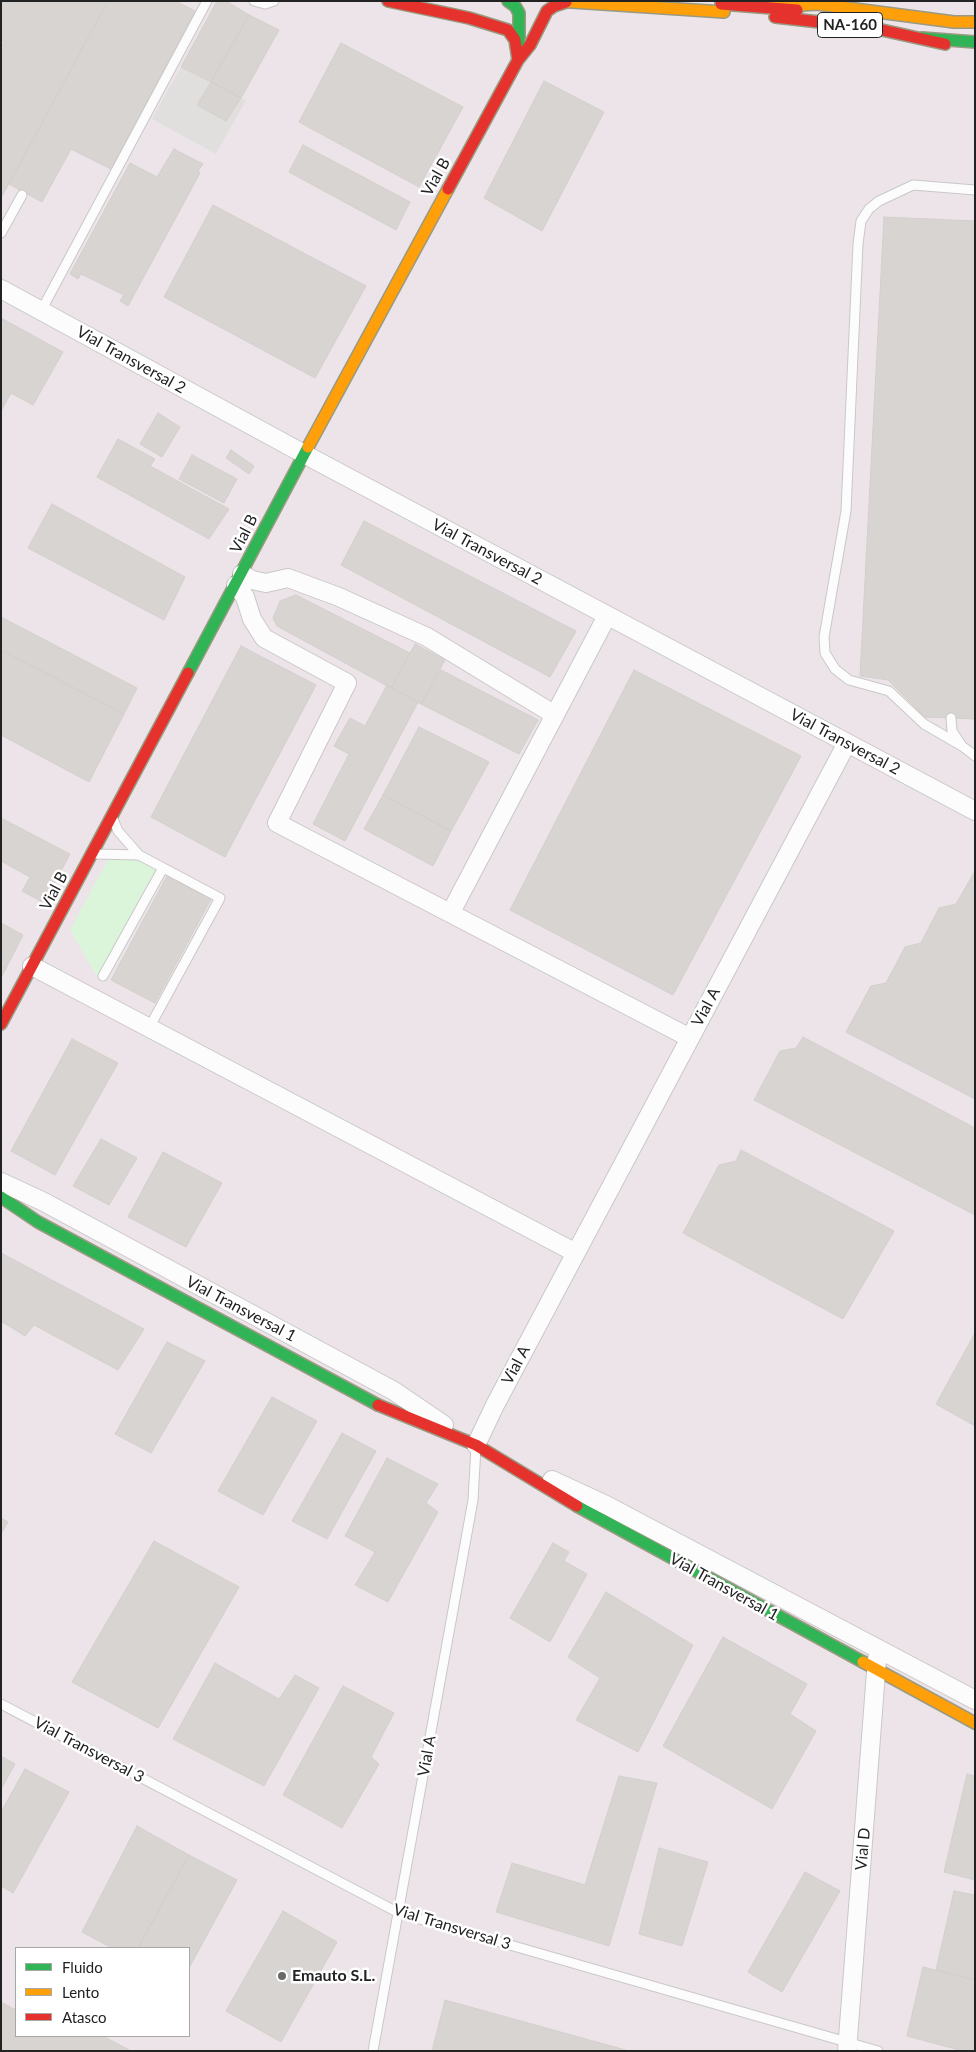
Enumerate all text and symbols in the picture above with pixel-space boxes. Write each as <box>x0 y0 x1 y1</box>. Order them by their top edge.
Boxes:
road number: NA-160 <box>818 12 882 38</box>
street label: Vial B <box>418 154 454 200</box>
street label: Vial Transversal 2 <box>73 322 189 398</box>
street label: Vial B <box>226 511 262 557</box>
street label: Vial Transversal 2 <box>429 515 545 589</box>
street label: Vial Transversal 2 <box>787 705 903 779</box>
street label: Vial B <box>36 868 72 914</box>
street label: Vial A <box>688 984 724 1030</box>
street label: Vial Transversal 1 <box>183 1272 299 1346</box>
street label: Vial A <box>498 1342 534 1388</box>
street label: Vial Transversal 1 <box>666 1549 782 1625</box>
street label: Vial Transversal 3 <box>31 1713 147 1787</box>
street label: Vial A <box>414 1734 440 1778</box>
street label: Vial D <box>852 1827 874 1871</box>
street label: Vial Transversal 3 <box>391 1900 513 1954</box>
legend <box>15 1947 190 2037</box>
text: Fluido <box>62 1958 103 1976</box>
place label: Emauto S.L. <box>292 1966 375 1986</box>
marker: Emauto S.L. <box>276 1970 288 1982</box>
text: Lento <box>62 1983 99 2001</box>
text: Atasco <box>62 2008 107 2026</box>

